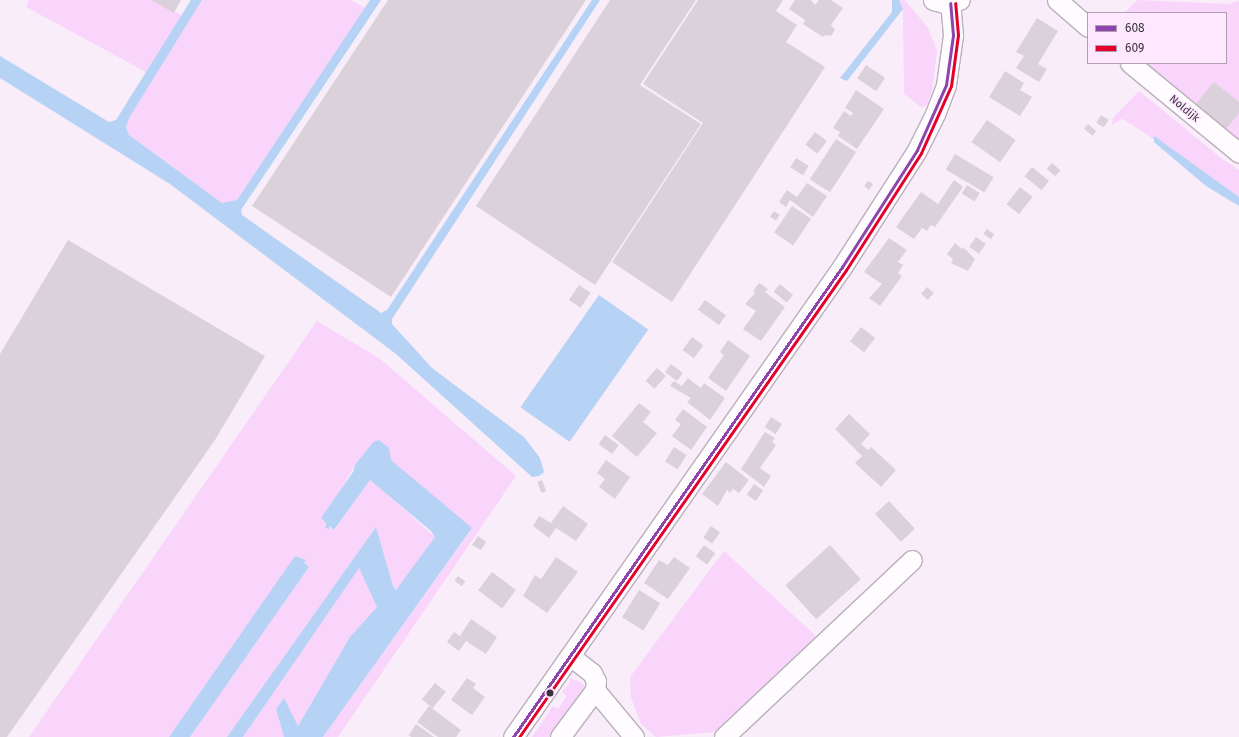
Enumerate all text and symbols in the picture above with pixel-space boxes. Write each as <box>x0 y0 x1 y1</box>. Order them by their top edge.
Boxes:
legend <box>1087 12 1227 64</box>
text: 608 <box>1125 21 1145 35</box>
text: 609 <box>1125 41 1144 55</box>
street label: Noldijk <box>1166 93 1202 125</box>
unlabelled marker <box>545 688 555 698</box>

